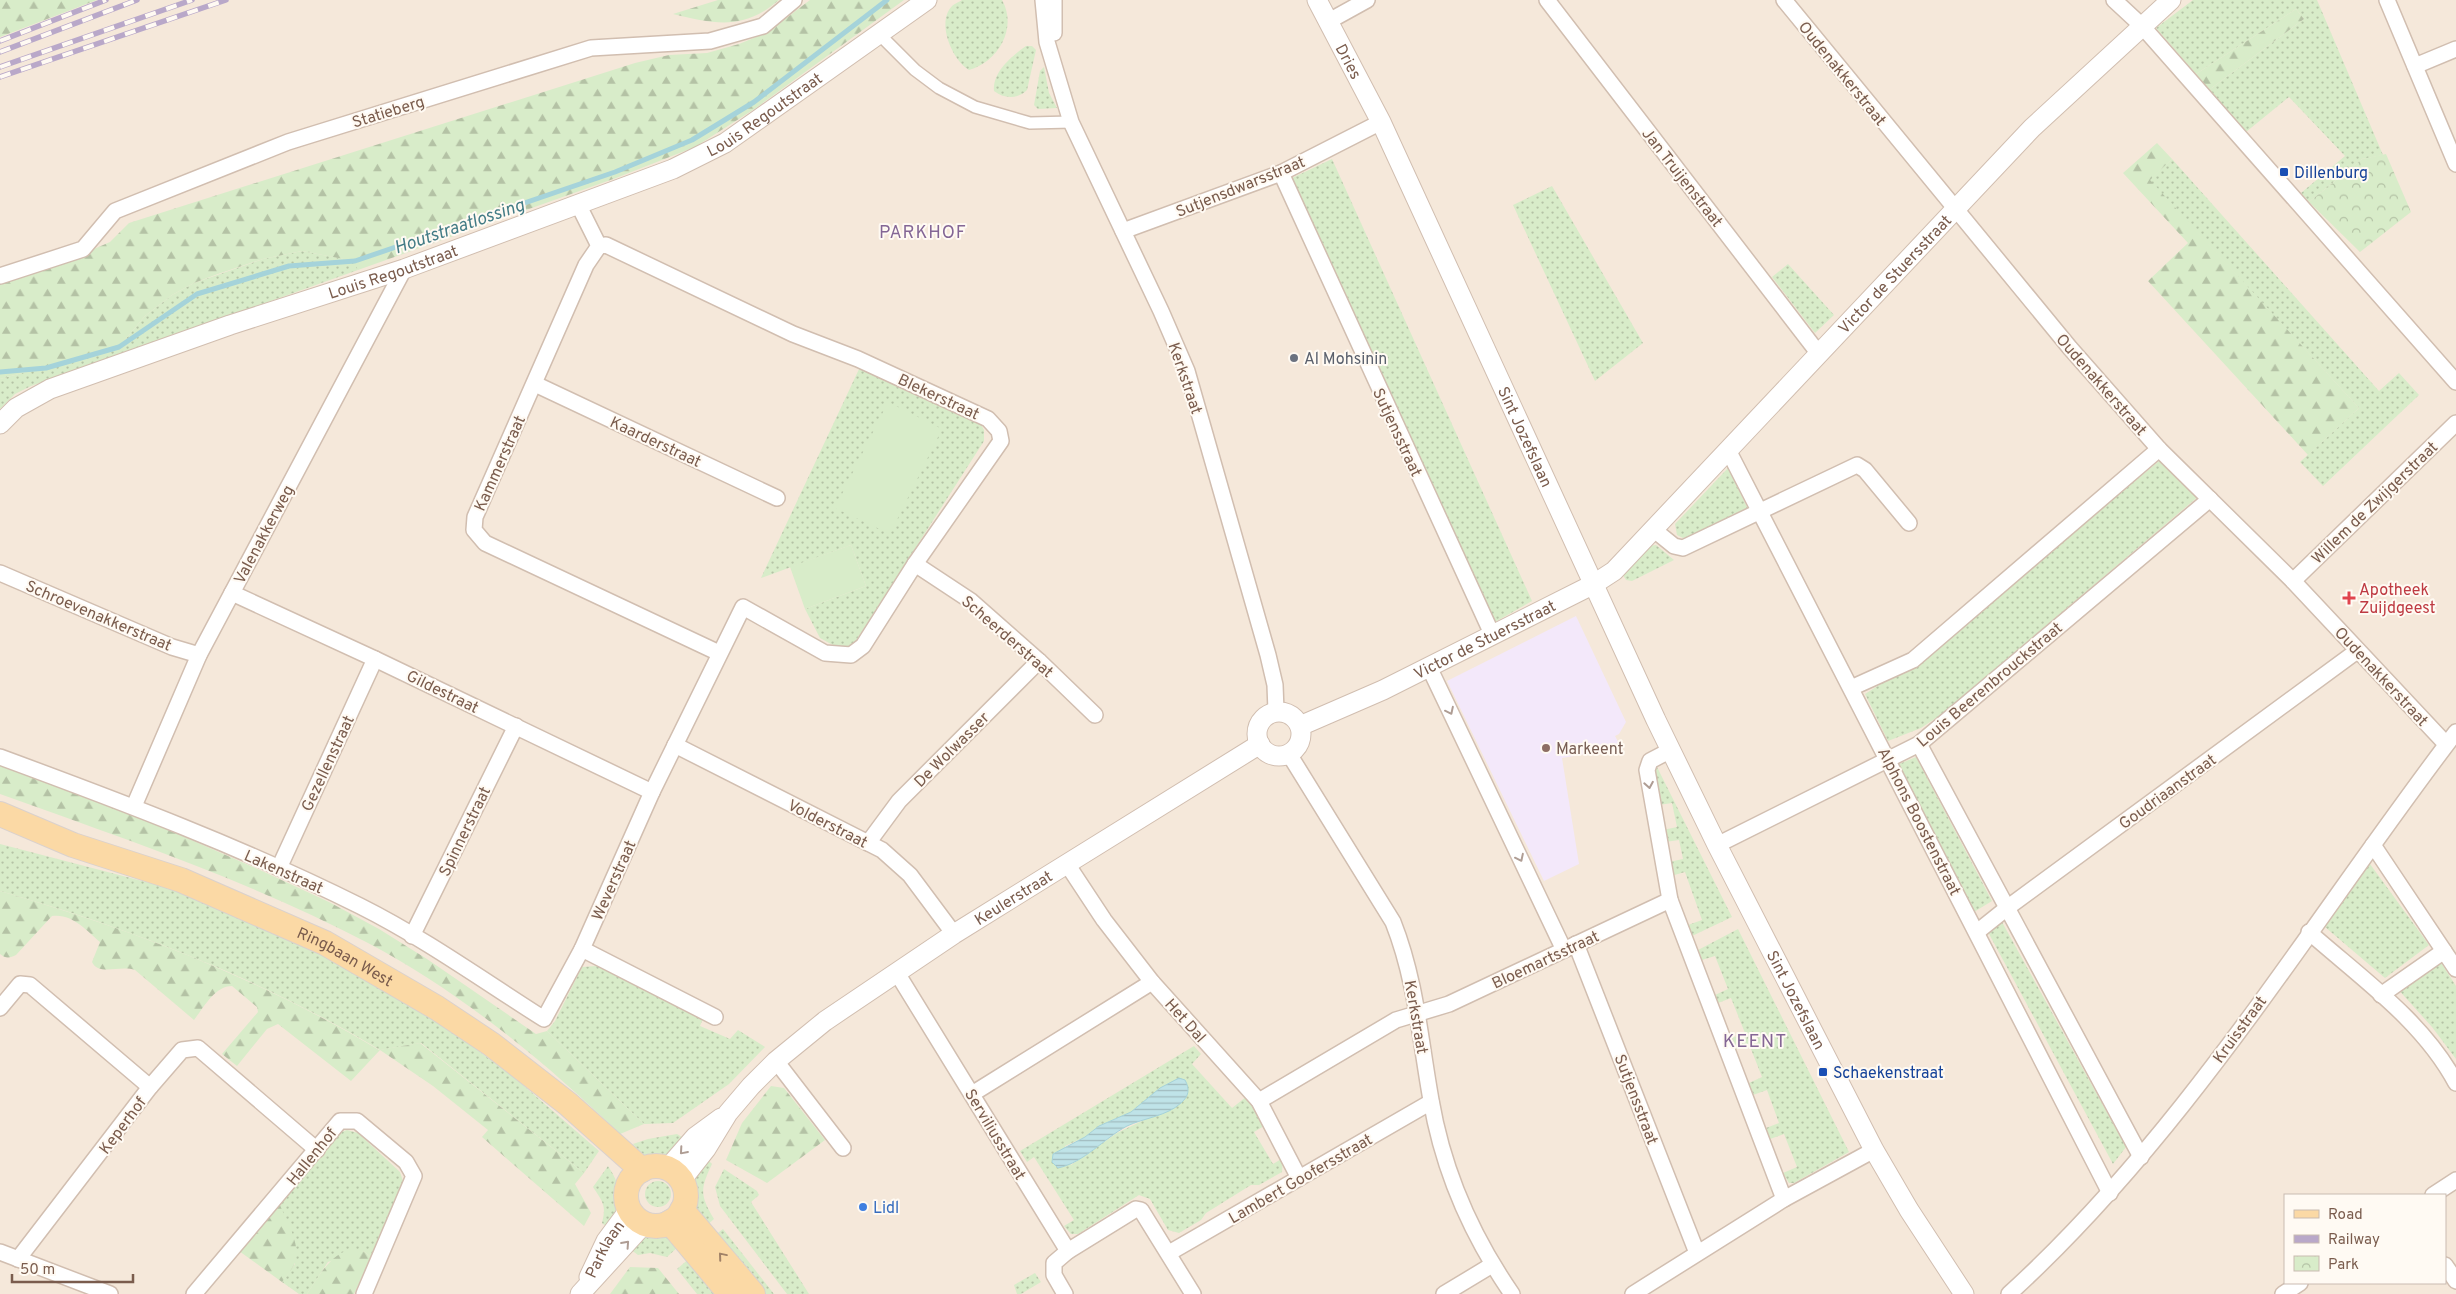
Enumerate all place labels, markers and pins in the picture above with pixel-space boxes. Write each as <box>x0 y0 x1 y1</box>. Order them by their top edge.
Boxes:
place label: Dillenburg <box>2294 164 2368 184</box>
marker: Dillenburg <box>2278 166 2290 178</box>
place label: Al Mohsinin <box>1304 350 1387 370</box>
marker: Al Mohsinin <box>1288 352 1300 364</box>
place label: Apotheek Zuijdgeest <box>2359 581 2436 619</box>
marker: Apotheek Zuijdgeest <box>2343 592 2355 604</box>
place label: Markeent <box>1556 740 1624 760</box>
marker: Markeent <box>1540 742 1552 754</box>
place label: Schaekenstraat <box>1833 1064 1944 1084</box>
marker: Schaekenstraat <box>1817 1066 1829 1078</box>
place label: Lidl <box>873 1199 899 1219</box>
marker: Lidl <box>857 1201 869 1213</box>

